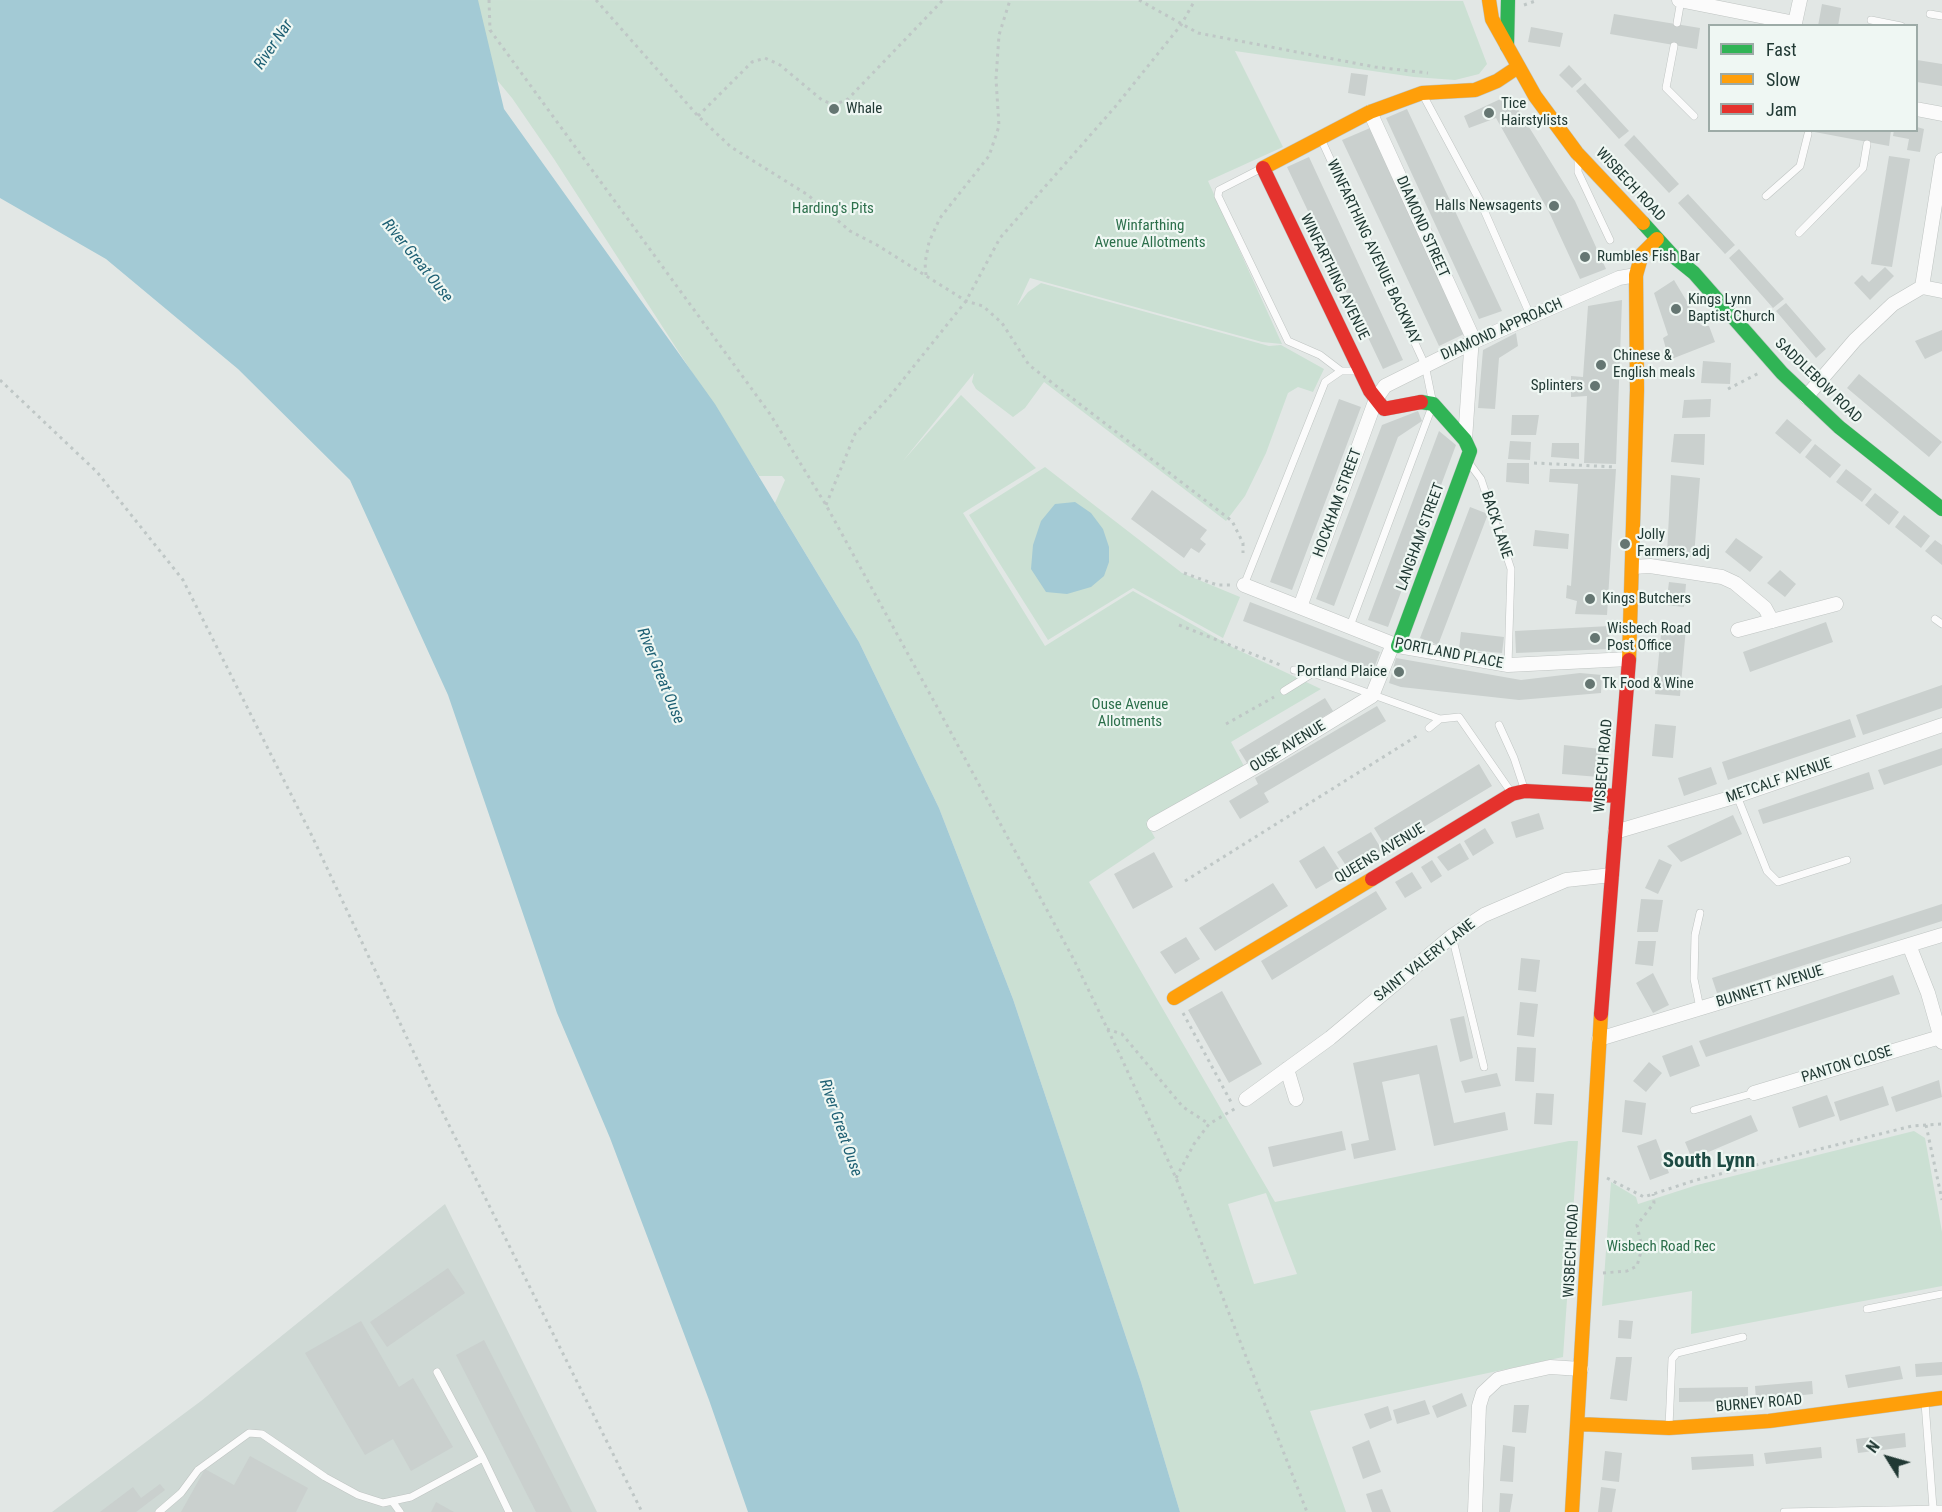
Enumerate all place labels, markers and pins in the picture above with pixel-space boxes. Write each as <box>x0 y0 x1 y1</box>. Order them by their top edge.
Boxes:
place label: Tice Hairstylists <box>1501 95 1568 130</box>
place label: Whale <box>846 100 882 118</box>
marker: Whale <box>827 102 841 116</box>
marker: Tice Hairstylists <box>1482 106 1496 120</box>
place label: Halls Newsagents <box>1435 197 1542 215</box>
marker: Halls Newsagents <box>1547 199 1561 213</box>
place label: Rumbles Fish Bar <box>1597 248 1700 266</box>
marker: Rumbles Fish Bar <box>1578 250 1592 264</box>
place label: Kings Lynn Baptist Church <box>1688 291 1775 326</box>
marker: Kings Lynn Baptist Church <box>1669 302 1683 316</box>
place label: Chinese & English meals <box>1613 347 1695 382</box>
marker: Chinese & English meals <box>1594 358 1608 372</box>
place label: Splinters <box>1531 377 1583 395</box>
marker: Splinters <box>1588 379 1602 393</box>
place label: Jolly Farmers, adj <box>1637 526 1710 561</box>
marker: Jolly Farmers, adj <box>1618 537 1632 551</box>
place label: Kings Butchers <box>1602 590 1691 608</box>
marker: Kings Butchers <box>1583 592 1597 606</box>
place label: Wisbech Road Post Office <box>1607 620 1691 655</box>
marker: Wisbech Road Post Office <box>1588 631 1602 645</box>
place label: Portland Plaice <box>1297 663 1387 681</box>
marker: Portland Plaice <box>1392 665 1406 679</box>
place label: Tk Food & Wine <box>1602 675 1694 693</box>
marker: Tk Food & Wine <box>1583 677 1597 691</box>

